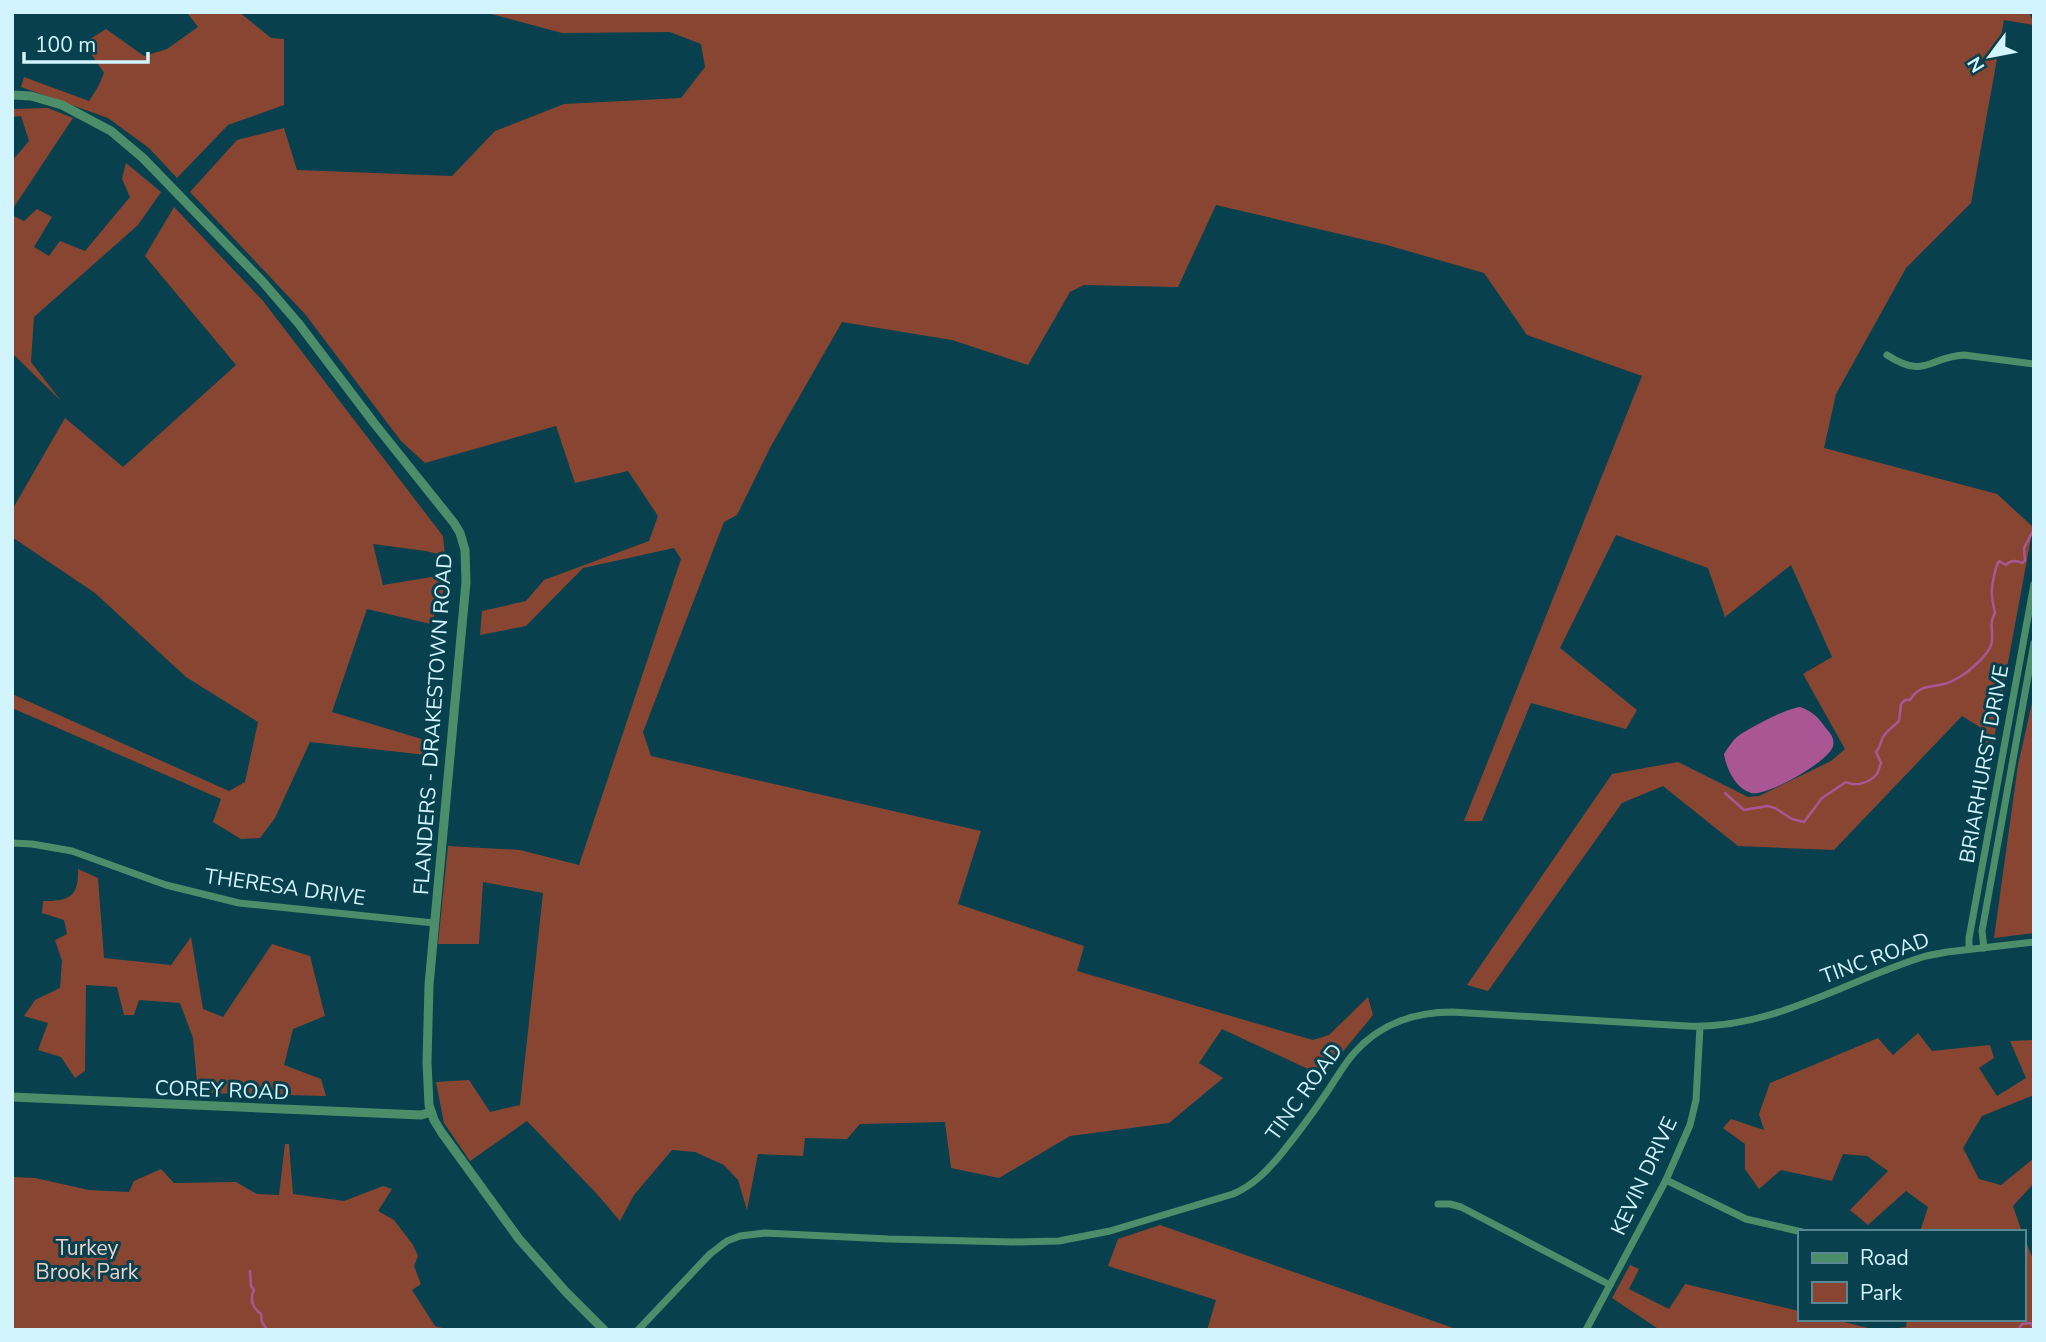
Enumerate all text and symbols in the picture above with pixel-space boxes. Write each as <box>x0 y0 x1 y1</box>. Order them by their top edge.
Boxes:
scale bar <box>24 21 149 65</box>
north arrow <box>1955 21 2025 91</box>
text: 100 m <box>35 31 96 59</box>
text: N <box>1962 52 1991 77</box>
street label: FLANDERS - DRAKESTOWN ROAD <box>407 552 459 896</box>
street label: BRIARHURST DRIVE <box>1953 663 2015 865</box>
street label: THERESA DRIVE <box>203 862 367 912</box>
street label: TINC ROAD <box>1817 925 1933 991</box>
street label: TINC ROAD <box>1259 1038 1349 1146</box>
street label: COREY ROAD <box>154 1074 290 1106</box>
street label: KEVIN DRIVE <box>1604 1112 1684 1240</box>
legend <box>1798 1230 2025 1321</box>
park label: Turkey Brook Park <box>36 1234 139 1286</box>
text: Road <box>1860 1244 1909 1272</box>
text: Park <box>1860 1279 1902 1307</box>

